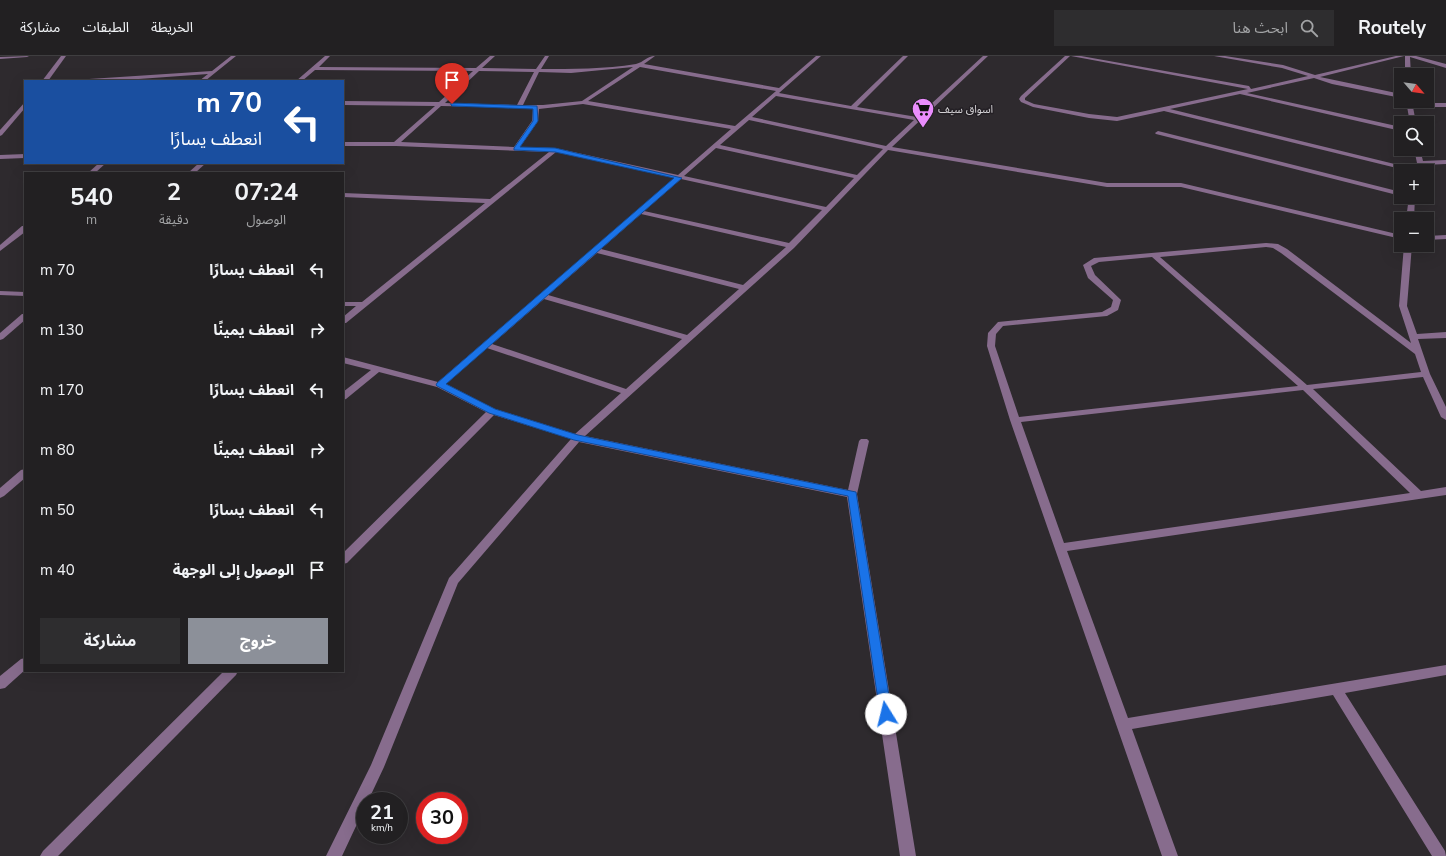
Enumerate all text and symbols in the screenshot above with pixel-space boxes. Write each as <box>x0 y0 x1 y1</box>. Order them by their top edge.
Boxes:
search box <box>1054 10 1334 46</box>
text: Routely <box>1358 15 1426 41</box>
icon: search <box>1298 17 1320 39</box>
text: مشاركة <box>20 18 60 37</box>
text: الطبقات <box>82 18 129 37</box>
text: الخريطة <box>151 18 193 37</box>
text: ابحث هنا <box>1232 18 1288 38</box>
pin <box>435 63 469 104</box>
north arrow <box>1394 68 1434 108</box>
map controls <box>1394 68 1434 252</box>
icon: arrive <box>441 69 463 91</box>
text: 70 m <box>196 84 262 122</box>
icon: left <box>276 96 328 148</box>
supermarket icon: اسواق سيف <box>910 96 936 129</box>
place label: اسواق سيف <box>938 102 993 117</box>
button: search <box>1394 116 1434 156</box>
text: انعطف يسارًا <box>170 127 262 151</box>
button: + <box>1394 164 1434 204</box>
text: 2 <box>167 176 181 208</box>
text: 07:24 <box>235 176 298 208</box>
text: 540 <box>70 181 113 213</box>
text: m <box>86 211 97 229</box>
text: دقيقة <box>159 211 189 229</box>
text: الوصول <box>247 211 286 229</box>
button: − <box>1394 212 1434 252</box>
icon: left <box>306 259 328 281</box>
text: 70 m <box>40 260 75 280</box>
text: انعطف يسارًا <box>209 260 294 280</box>
icon: right <box>306 319 328 341</box>
text: 130 m <box>40 320 84 340</box>
text: انعطف يمينًا <box>213 320 294 340</box>
icon: left <box>306 379 328 401</box>
text: 170 m <box>40 380 84 400</box>
text: انعطف يسارًا <box>209 380 294 400</box>
icon: right <box>306 439 328 461</box>
text: 80 m <box>40 440 75 460</box>
text: انعطف يمينًا <box>213 440 294 460</box>
icon: left <box>306 499 328 521</box>
text: 50 m <box>40 500 75 520</box>
text: انعطف يسارًا <box>209 500 294 520</box>
icon: arrive <box>306 559 328 581</box>
text: 40 m <box>40 560 75 580</box>
text: الوصول إلى الوجهة <box>173 560 294 580</box>
button: مشاركة <box>40 618 180 664</box>
button: خروج <box>188 618 328 664</box>
position arrow <box>865 693 907 735</box>
speed limit sign: 30 <box>416 792 468 844</box>
text: 21 <box>370 799 394 826</box>
text: km/h <box>371 821 393 835</box>

